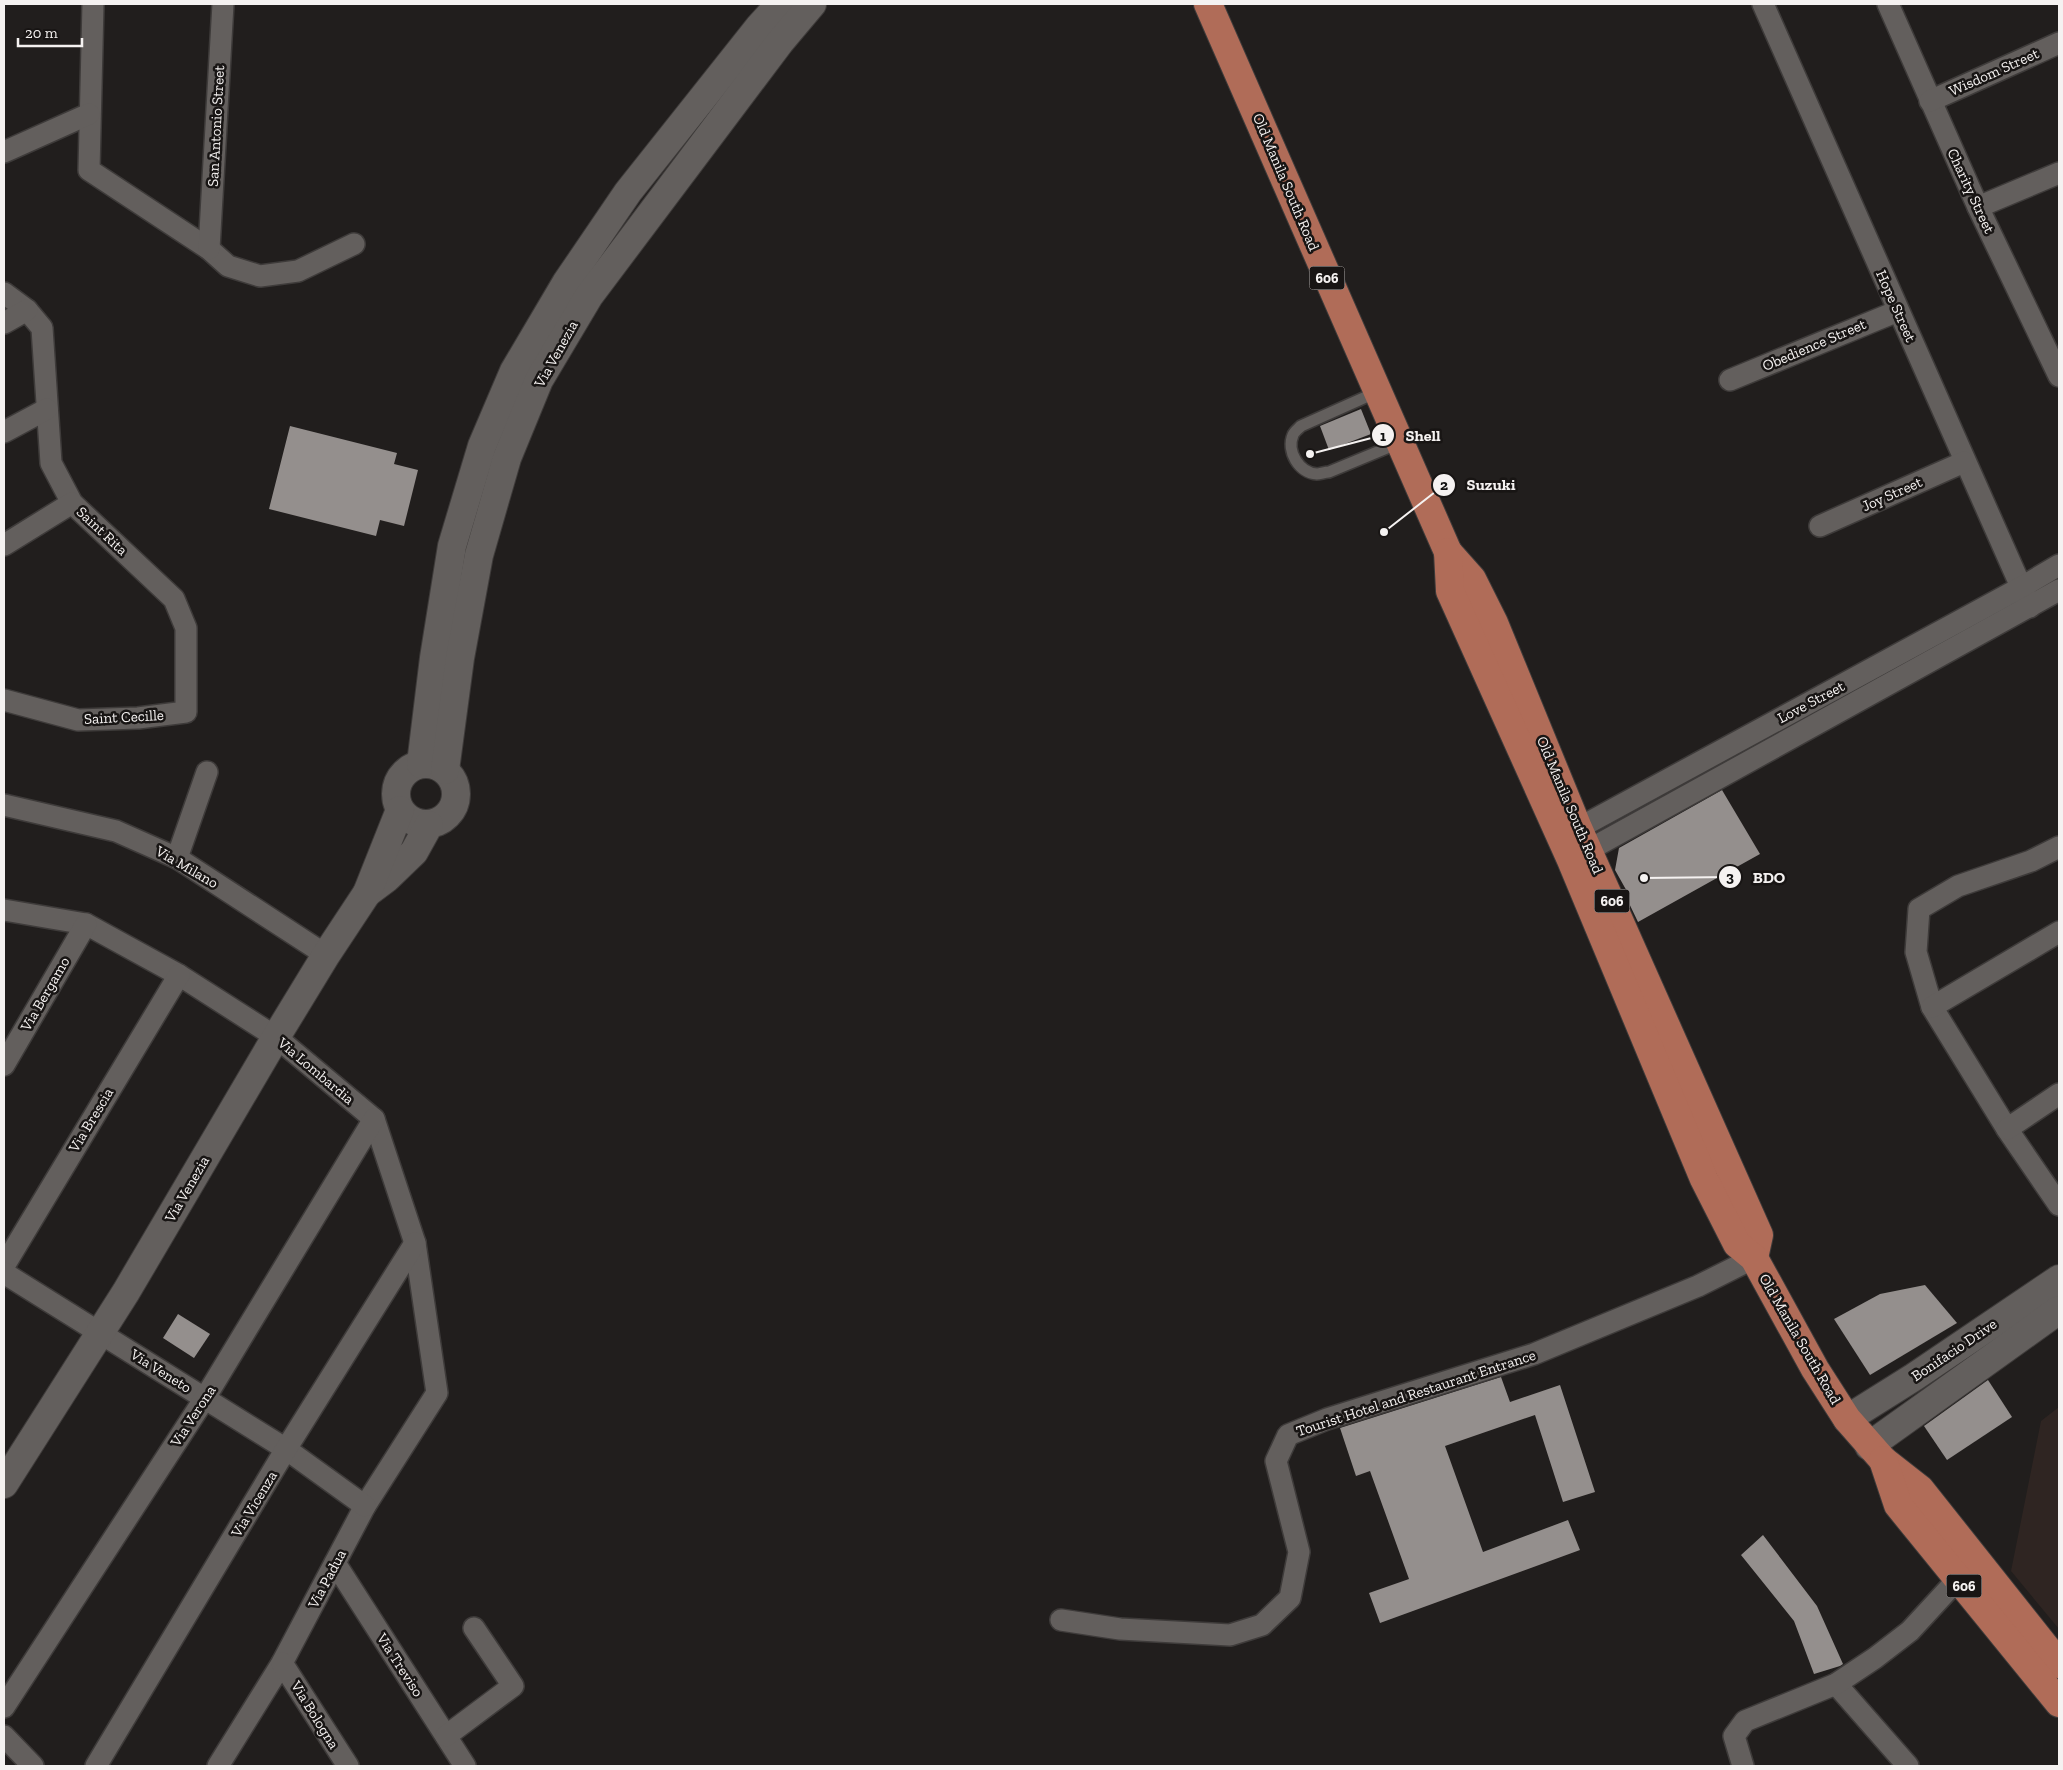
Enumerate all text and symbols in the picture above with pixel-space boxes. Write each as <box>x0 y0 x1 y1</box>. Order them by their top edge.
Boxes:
scale bar <box>18 15 81 47</box>
text: 20 m <box>25 24 58 42</box>
street label: Wisdom Street <box>1946 44 2042 100</box>
street label: San Antonio Street <box>204 64 228 187</box>
street label: Old Manila South Road <box>1249 110 1323 254</box>
street label: Charity Street <box>1943 146 1999 237</box>
road number: 606 <box>1310 266 1344 290</box>
street label: Hope Street <box>1872 267 1920 345</box>
street label: Obedience Street <box>1759 315 1869 375</box>
street label: Via Venezia <box>530 317 582 391</box>
callout: Shell <box>1371 420 1451 451</box>
text: Shell <box>1405 426 1441 445</box>
text: 1 <box>1380 427 1386 445</box>
callout: Suzuki <box>1431 469 1525 500</box>
street label: Joy Street <box>1859 473 1925 515</box>
text: Suzuki <box>1467 475 1516 494</box>
text: 2 <box>1440 476 1448 494</box>
street label: Saint Rita <box>73 503 131 559</box>
street label: Love Street <box>1775 677 1848 727</box>
street label: Saint Cecille <box>84 706 164 728</box>
street label: Old Manila South Road <box>1533 733 1607 877</box>
street label: Via Milano <box>152 841 222 892</box>
callout: BDO <box>1718 862 1795 893</box>
text: 3 <box>1726 868 1734 886</box>
text: BDO <box>1753 868 1786 887</box>
road number: 606 <box>1594 889 1630 912</box>
street label: Via Bergamo <box>16 953 74 1035</box>
street label: Via Lombardia <box>273 1033 358 1108</box>
street label: Via Brescia <box>64 1085 117 1156</box>
street label: Via Venezia <box>160 1153 213 1226</box>
street label: Old Manila South Road <box>1755 1271 1845 1408</box>
street label: Bonifacio Drive <box>1908 1315 2000 1385</box>
street label: Via Veneto <box>126 1345 195 1397</box>
street label: Tourist Hotel and Restaurant Entrance <box>1294 1346 1538 1440</box>
street label: Via Verona <box>166 1382 219 1451</box>
street label: Via Vicenza <box>227 1468 281 1541</box>
street label: Via Padua <box>304 1547 350 1612</box>
road number: 606 <box>1946 1574 1982 1598</box>
street label: Via Treviso <box>372 1629 427 1700</box>
street label: Via Bologna <box>286 1677 343 1752</box>

